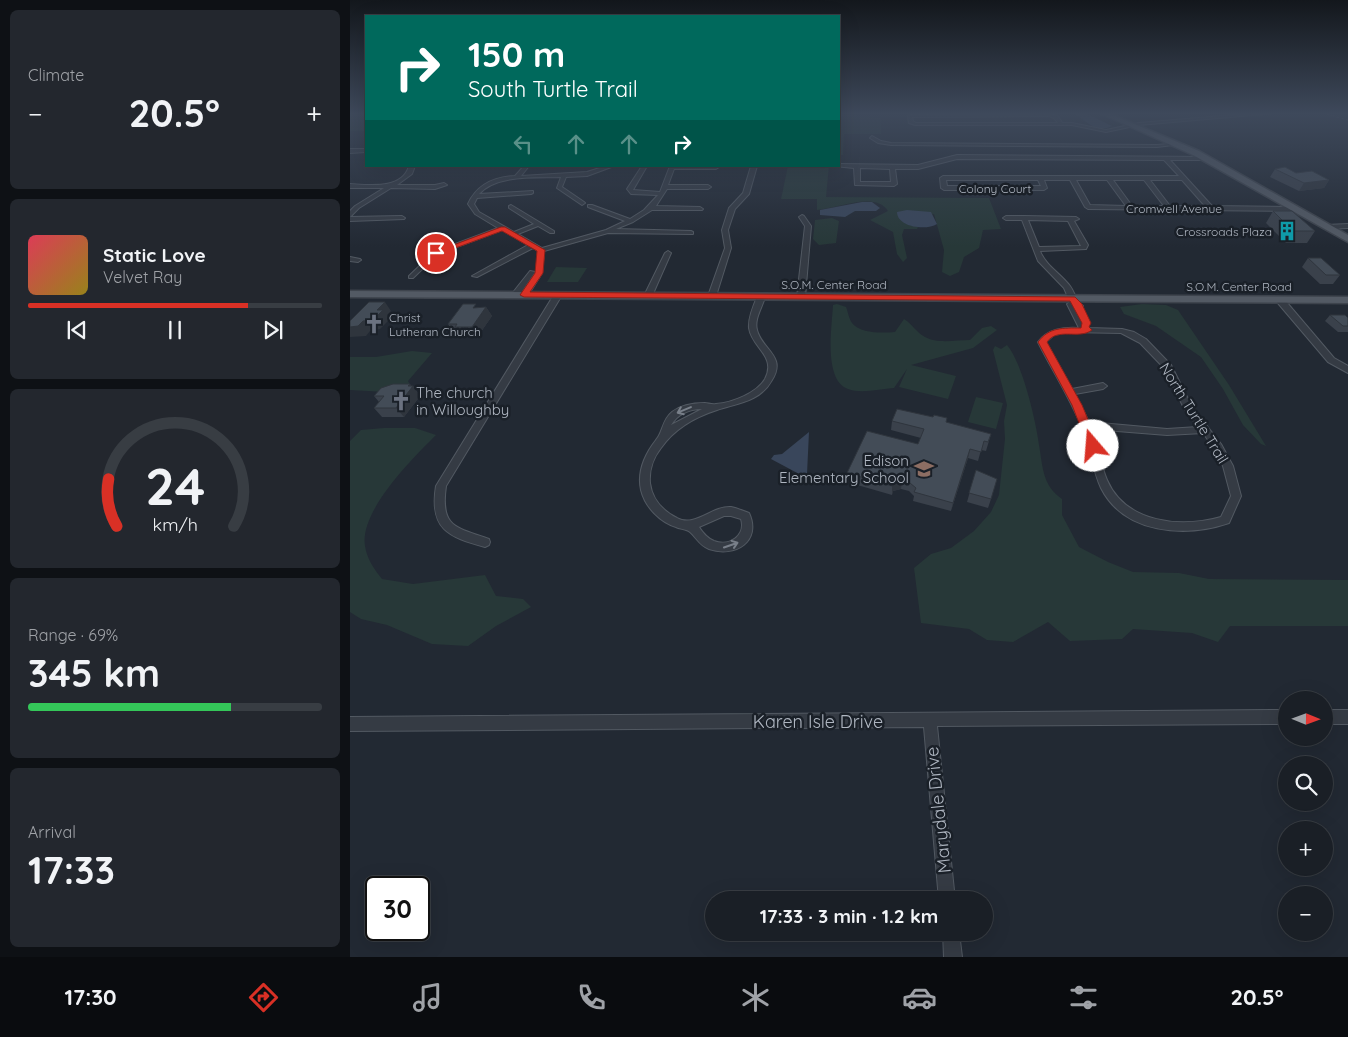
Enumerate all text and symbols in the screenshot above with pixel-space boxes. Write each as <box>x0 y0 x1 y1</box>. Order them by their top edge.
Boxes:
text: 150 m <box>468 32 565 76</box>
icon: right <box>385 35 450 100</box>
text: Climate <box>28 65 84 85</box>
text: South Turtle Trail <box>468 75 638 103</box>
text: 20.5° <box>129 89 220 137</box>
text: − <box>28 96 43 131</box>
text: + <box>306 96 322 131</box>
icon: left <box>509 130 537 158</box>
icon: ahead <box>562 130 590 158</box>
icon: ahead <box>615 130 643 158</box>
icon: right <box>668 130 696 158</box>
street label: Colony Court <box>959 181 1031 196</box>
street label: Cromwell Avenue <box>1126 201 1222 216</box>
building icon: Crossroads Plaza <box>1276 220 1298 242</box>
place label: Crossroads Plaza <box>1176 224 1272 239</box>
pin <box>415 232 457 274</box>
icon: arrive <box>422 239 450 267</box>
text: Static Love <box>103 243 206 267</box>
text: Velvet Ray <box>103 267 182 287</box>
street label: S.O.M. Center Road <box>781 277 887 292</box>
street label: S.O.M. Center Road <box>1186 279 1292 294</box>
place label: Christ Lutheran Church <box>389 310 481 339</box>
church icon: Christ Lutheran Church <box>363 313 385 335</box>
icon: previous <box>63 316 91 344</box>
icon: pause <box>161 316 189 344</box>
icon: next <box>259 316 287 344</box>
street label: North Turtle Trail <box>1155 359 1233 467</box>
place label: The church in Willoughby <box>416 383 509 419</box>
church icon: The church in Willoughby <box>390 390 412 412</box>
one-way arrow <box>677 406 692 415</box>
position arrow <box>1066 419 1118 471</box>
place label: Edison Elementary School <box>779 451 909 487</box>
text: 24 <box>145 453 205 518</box>
school or university icon: Edison Elementary School <box>913 458 935 480</box>
text: km/h <box>152 513 198 535</box>
one-way arrow <box>723 540 739 550</box>
text: Range · 69% <box>28 625 118 645</box>
text: 345 km <box>28 649 160 697</box>
north arrow <box>1278 691 1332 746</box>
map controls <box>1278 691 1333 941</box>
street label: Karen Isle Drive <box>753 710 883 733</box>
street label: Marydale Drive <box>920 746 956 874</box>
button: search <box>1278 756 1333 811</box>
button: + <box>1278 821 1333 876</box>
text: Arrival <box>28 822 76 842</box>
text: 17:33 <box>28 846 115 894</box>
speed limit sign: 30 <box>365 876 430 941</box>
button: − <box>1278 886 1333 941</box>
text: 17:33 · 3 min · 1.2 km <box>760 904 938 928</box>
icon: directions <box>246 980 281 1015</box>
icon: music <box>410 980 445 1015</box>
icon: phone <box>574 980 609 1015</box>
icon: climate <box>738 980 773 1015</box>
icon: car <box>902 980 937 1015</box>
icon: filters <box>1066 980 1101 1015</box>
text: 17:30 <box>65 983 117 1011</box>
text: 20.5° <box>1231 983 1283 1011</box>

